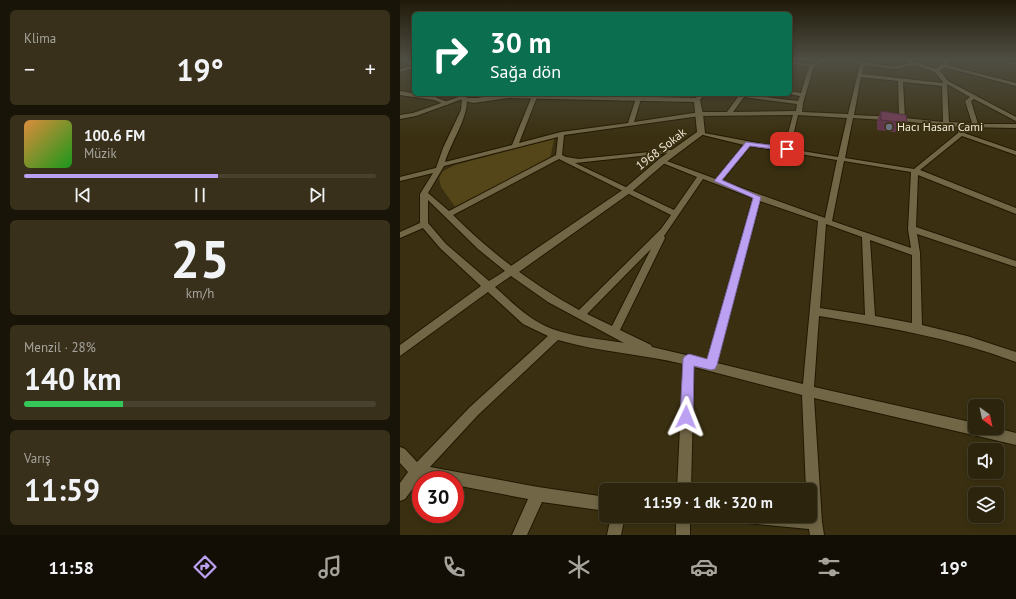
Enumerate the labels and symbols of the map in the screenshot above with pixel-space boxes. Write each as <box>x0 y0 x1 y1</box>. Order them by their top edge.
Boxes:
place label: Hacı Hasan Cami <box>897 119 983 134</box>
marker: Hacı Hasan Cami <box>884 122 894 132</box>
street label: 1968 Sokak <box>633 124 689 173</box>
pin <box>770 132 804 166</box>
position arrow <box>665 396 707 438</box>
north arrow <box>968 399 1004 435</box>
speed limit sign: 30 <box>412 471 464 523</box>

